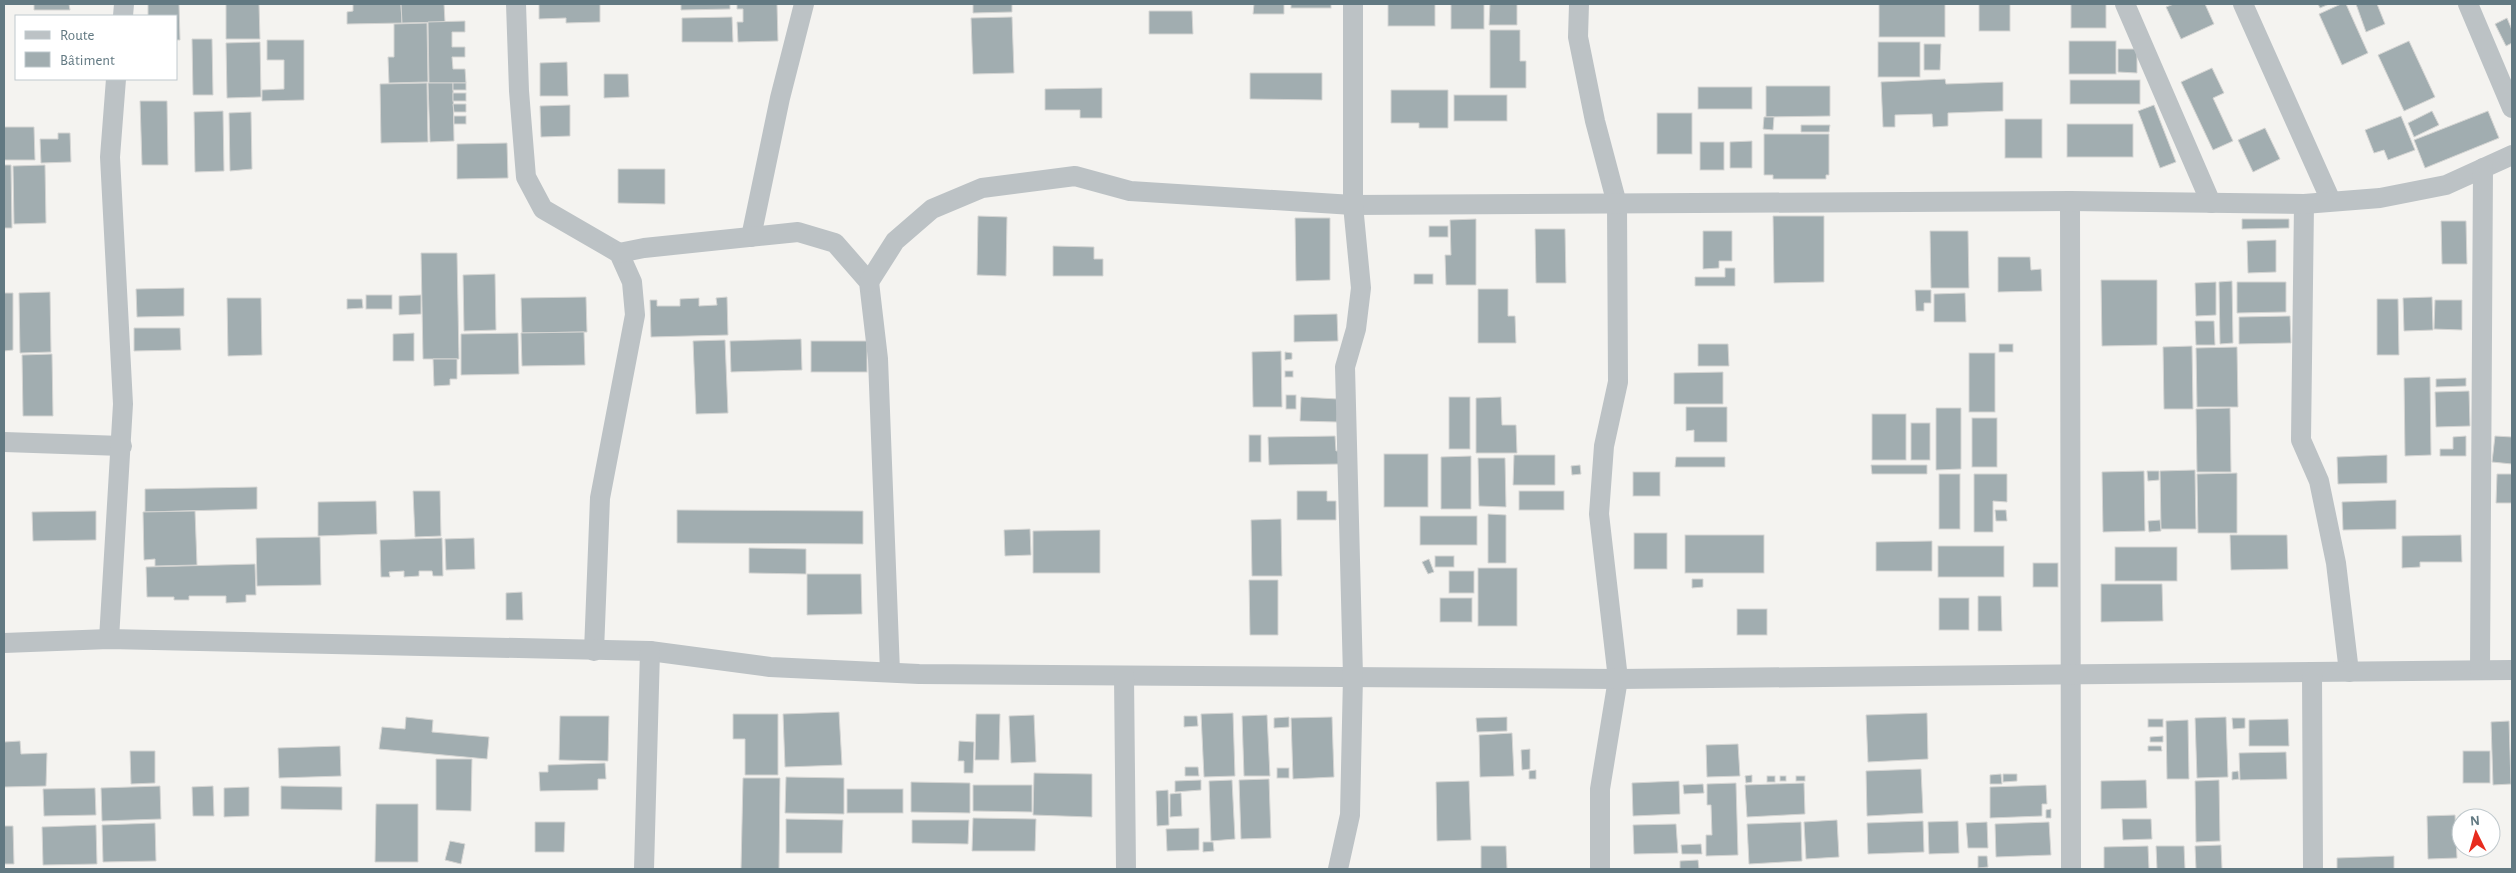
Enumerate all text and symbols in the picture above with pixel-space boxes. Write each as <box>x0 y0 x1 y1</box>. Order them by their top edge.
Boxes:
legend <box>15 15 178 80</box>
text: Route <box>60 28 94 43</box>
text: Bâtiment <box>60 53 115 68</box>
north arrow <box>2451 808 2501 858</box>
text: N <box>2469 814 2480 828</box>

